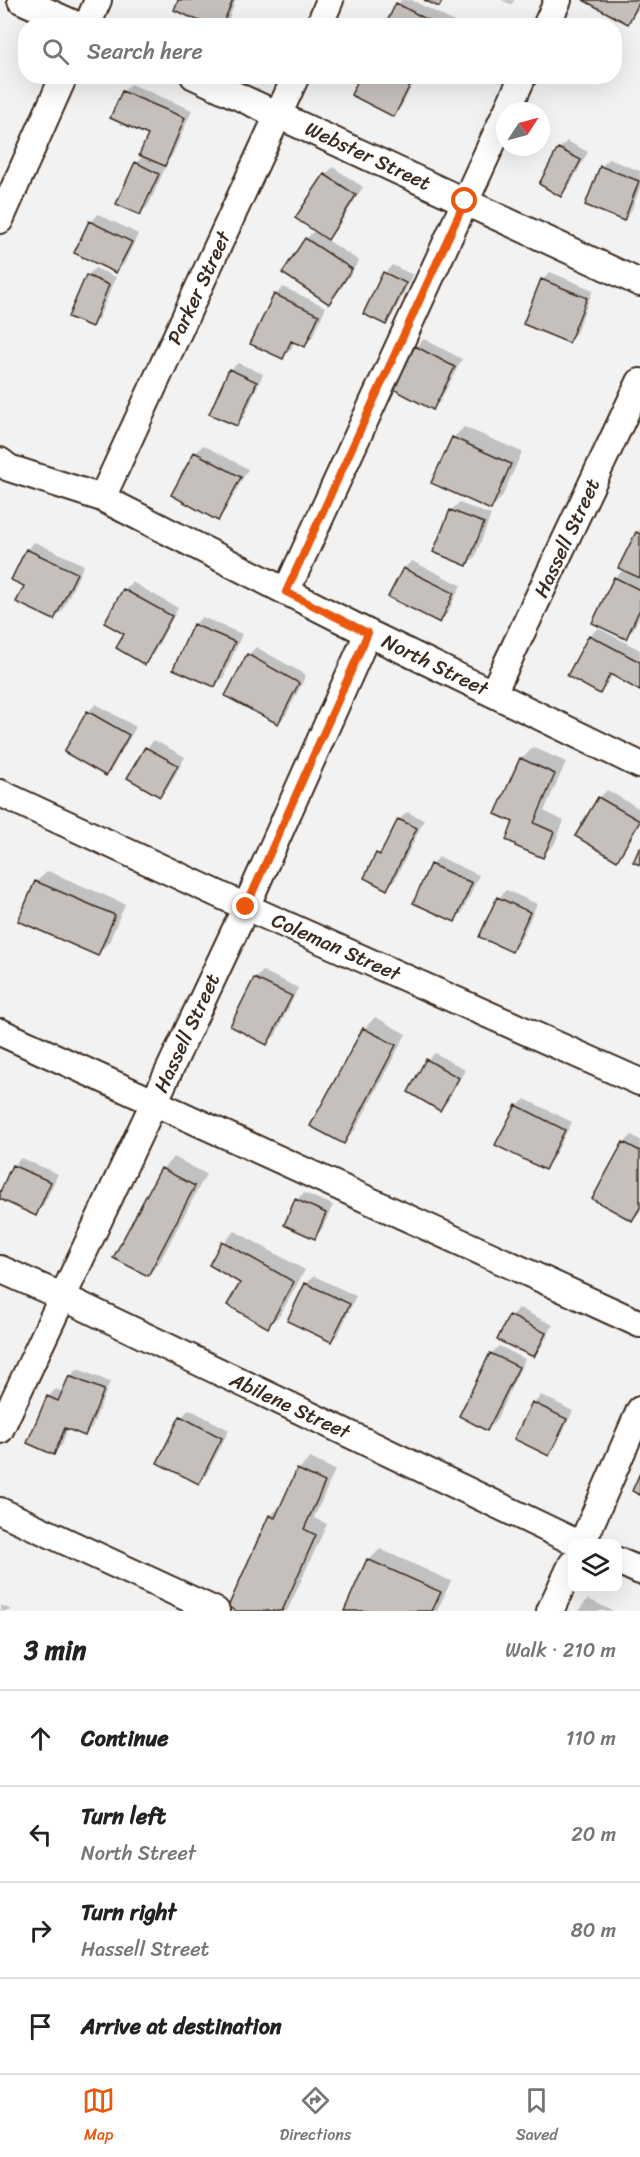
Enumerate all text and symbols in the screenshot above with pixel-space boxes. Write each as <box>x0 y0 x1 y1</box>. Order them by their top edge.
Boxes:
search box <box>18 18 622 84</box>
text: Search here <box>87 32 203 71</box>
icon: search <box>39 35 72 68</box>
north arrow <box>496 102 550 156</box>
street label: Webster Street <box>299 111 437 201</box>
route start <box>451 187 477 213</box>
street label: Parker Street <box>157 224 241 351</box>
street label: Hassell Street <box>524 472 610 604</box>
street label: North Street <box>376 624 495 706</box>
route end <box>232 893 258 919</box>
street label: Coleman Street <box>266 903 407 991</box>
street label: Hassell Street <box>144 967 230 1099</box>
street label: Abilene Street <box>223 1362 357 1450</box>
map controls <box>568 1539 622 1593</box>
button: layers <box>568 1539 622 1593</box>
text: 3 min <box>24 1627 86 1673</box>
text: Walk · 210 m <box>505 1633 616 1668</box>
text: Continue <box>81 1719 169 1758</box>
text: 110 m <box>566 1721 616 1756</box>
icon: ahead <box>24 1722 57 1755</box>
text: Turn left <box>81 1797 166 1836</box>
text: 20 m <box>571 1817 616 1852</box>
icon: left <box>24 1818 57 1851</box>
text: North Street <box>81 1836 196 1871</box>
text: Turn right <box>81 1893 176 1932</box>
text: 80 m <box>571 1913 616 1948</box>
icon: right <box>24 1914 57 1947</box>
text: Hassell Street <box>81 1932 209 1967</box>
text: Arrive at destination <box>81 2007 282 2046</box>
icon: arrive <box>24 2010 57 2043</box>
tab: Map <box>82 2084 115 2149</box>
tab: Directions <box>280 2084 351 2149</box>
tab: Saved <box>516 2084 558 2149</box>

